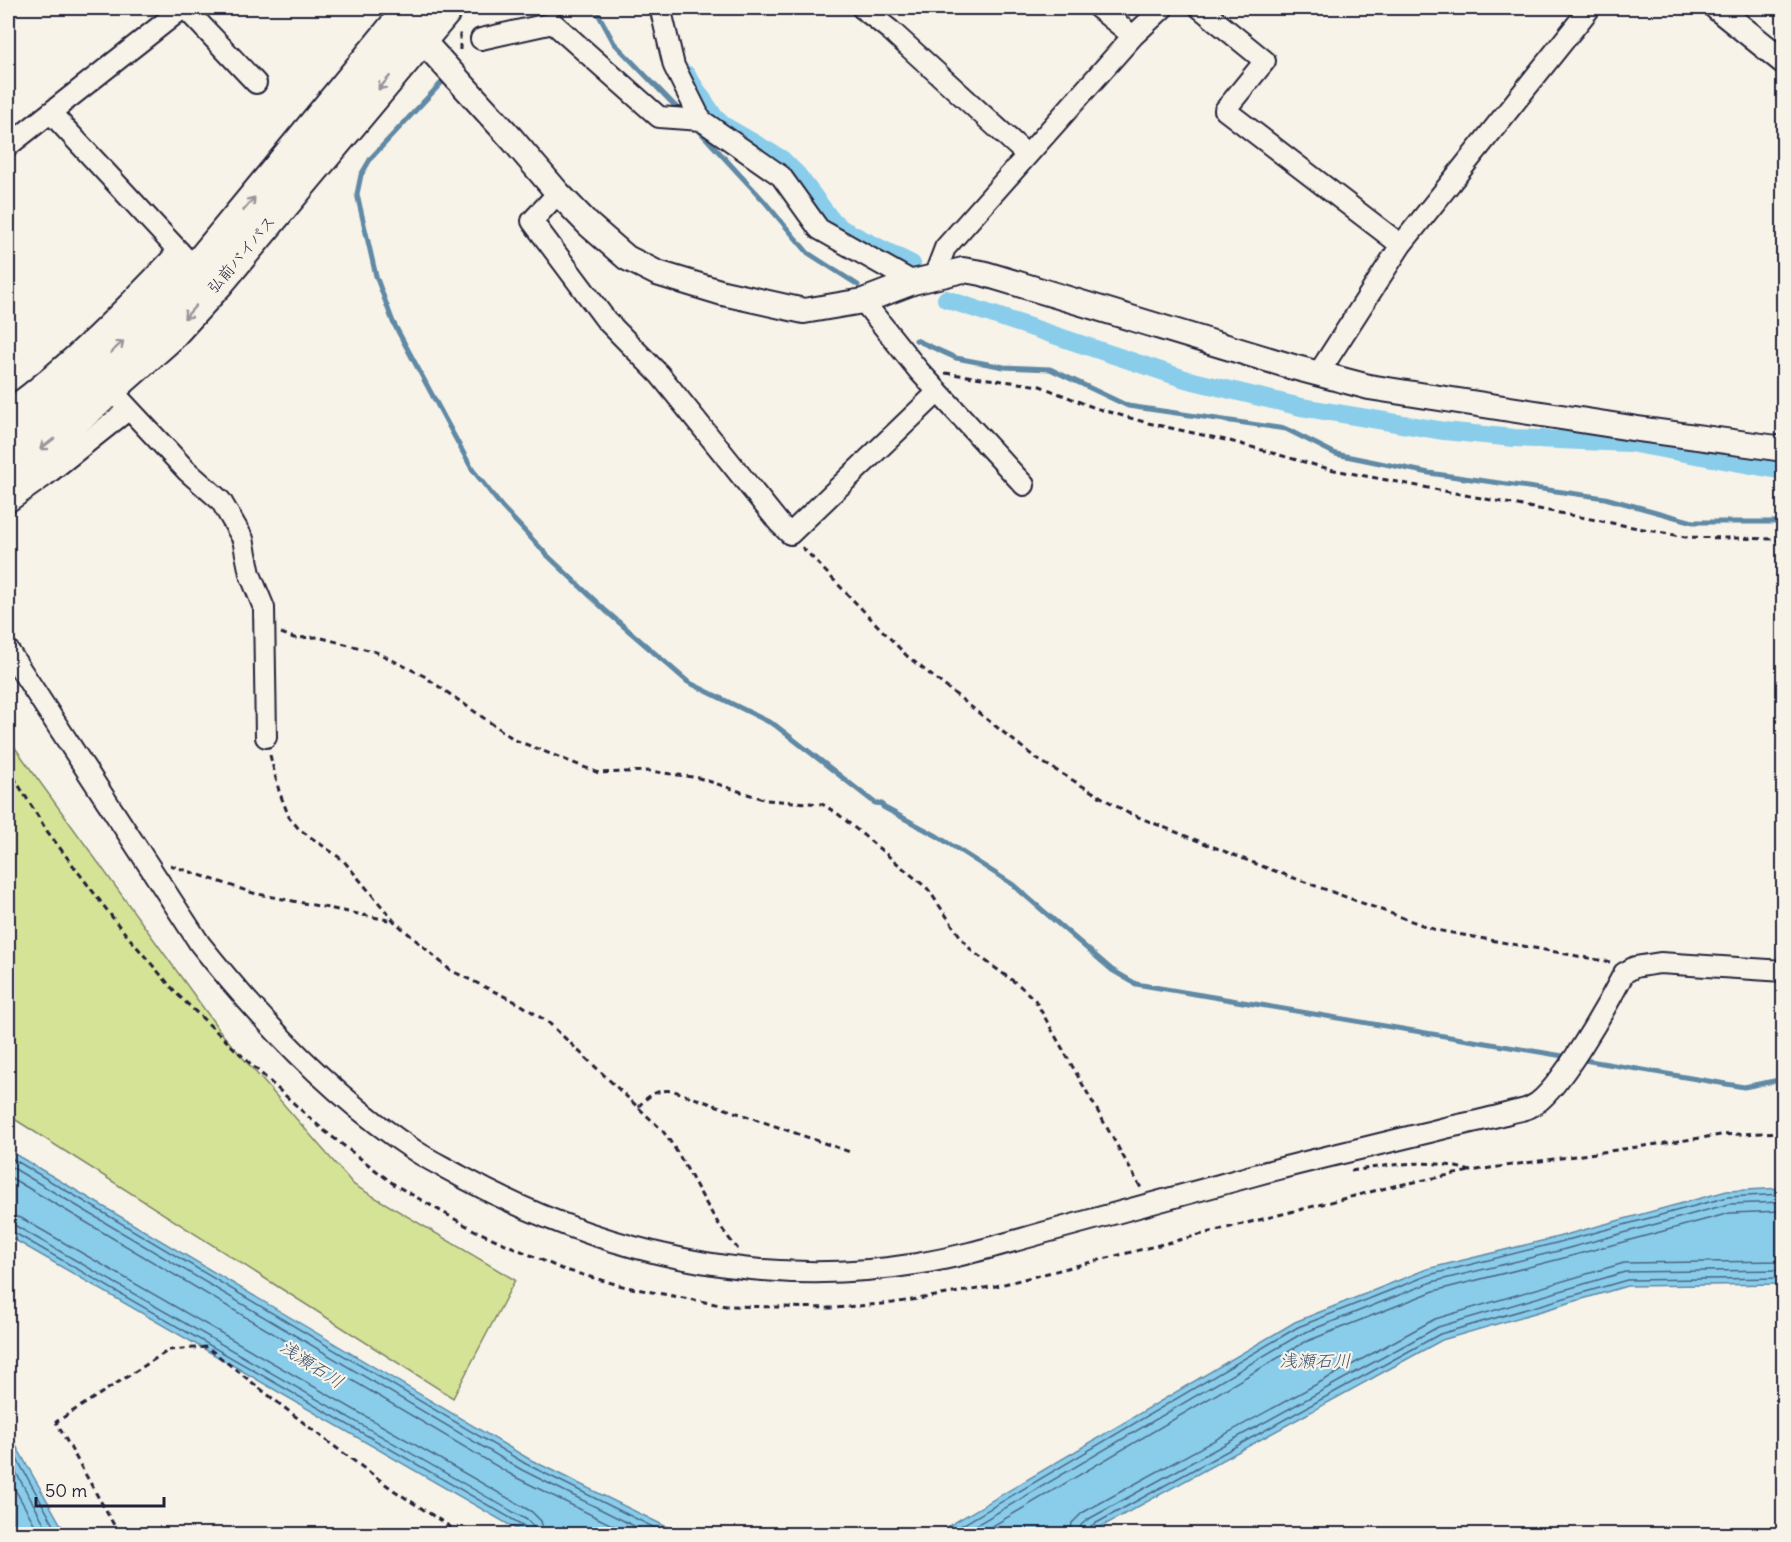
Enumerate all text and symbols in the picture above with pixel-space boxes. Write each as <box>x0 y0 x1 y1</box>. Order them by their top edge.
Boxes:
one-way arrow <box>378 75 391 91</box>
one-way arrow <box>242 197 256 212</box>
street label: 弘前バイパス <box>203 211 279 297</box>
one-way arrow <box>183 305 197 320</box>
one-way arrow <box>109 340 124 354</box>
one-way arrow <box>39 438 55 451</box>
water label: 浅瀬石川 <box>276 1335 348 1393</box>
water label: 浅瀬石川 <box>1279 1349 1351 1372</box>
scale bar <box>36 1470 164 1508</box>
text: 50 m <box>45 1479 87 1502</box>

